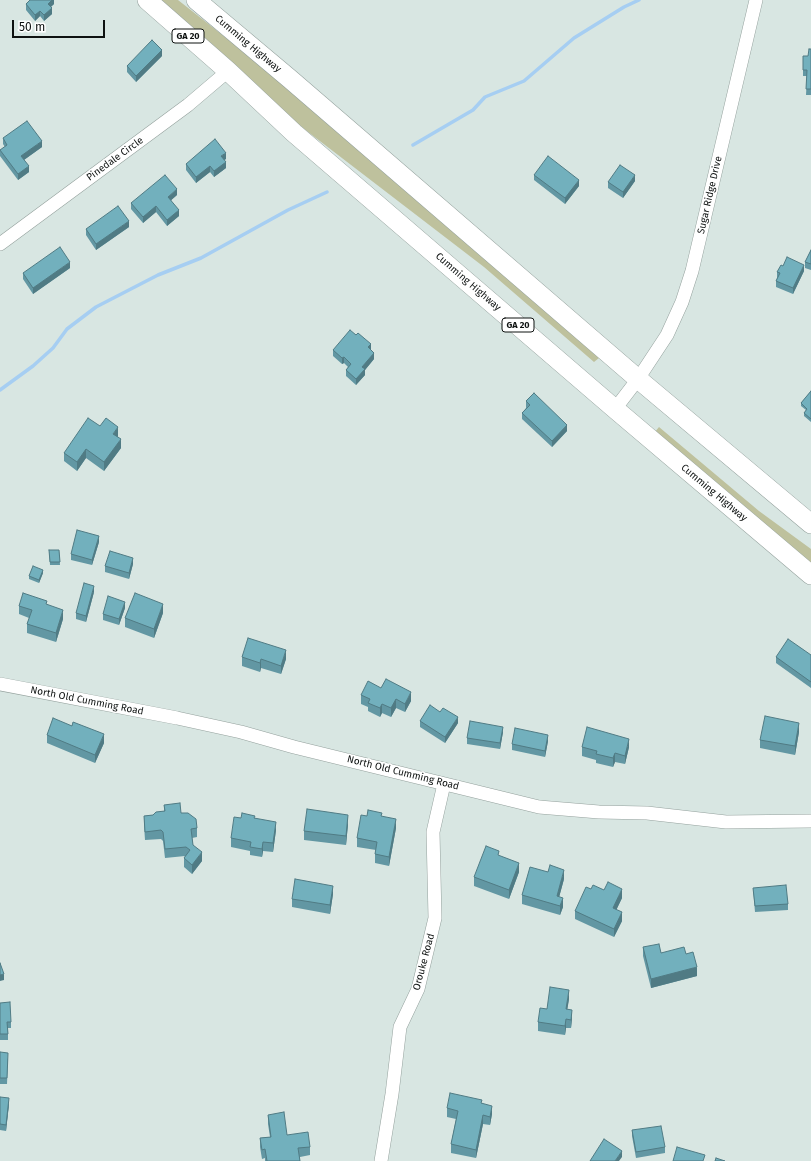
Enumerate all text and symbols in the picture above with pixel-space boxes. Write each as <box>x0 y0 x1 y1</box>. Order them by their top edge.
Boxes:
scale bar <box>14 12 107 38</box>
street label: Cumming Highway <box>212 13 284 75</box>
text: 50 m <box>19 20 45 34</box>
road number: GA 20 <box>172 29 204 43</box>
street label: Pinedale Circle <box>84 134 146 184</box>
street label: Sugar Ridge Drive <box>695 155 725 235</box>
street label: Cumming Highway <box>433 250 503 314</box>
road number: GA 20 <box>502 318 534 332</box>
street label: Cumming Highway <box>678 462 750 524</box>
street label: North Old Cumming Road <box>29 684 145 718</box>
street label: North Old Cumming Road <box>346 753 460 793</box>
street label: Orouke Road <box>411 932 437 992</box>

